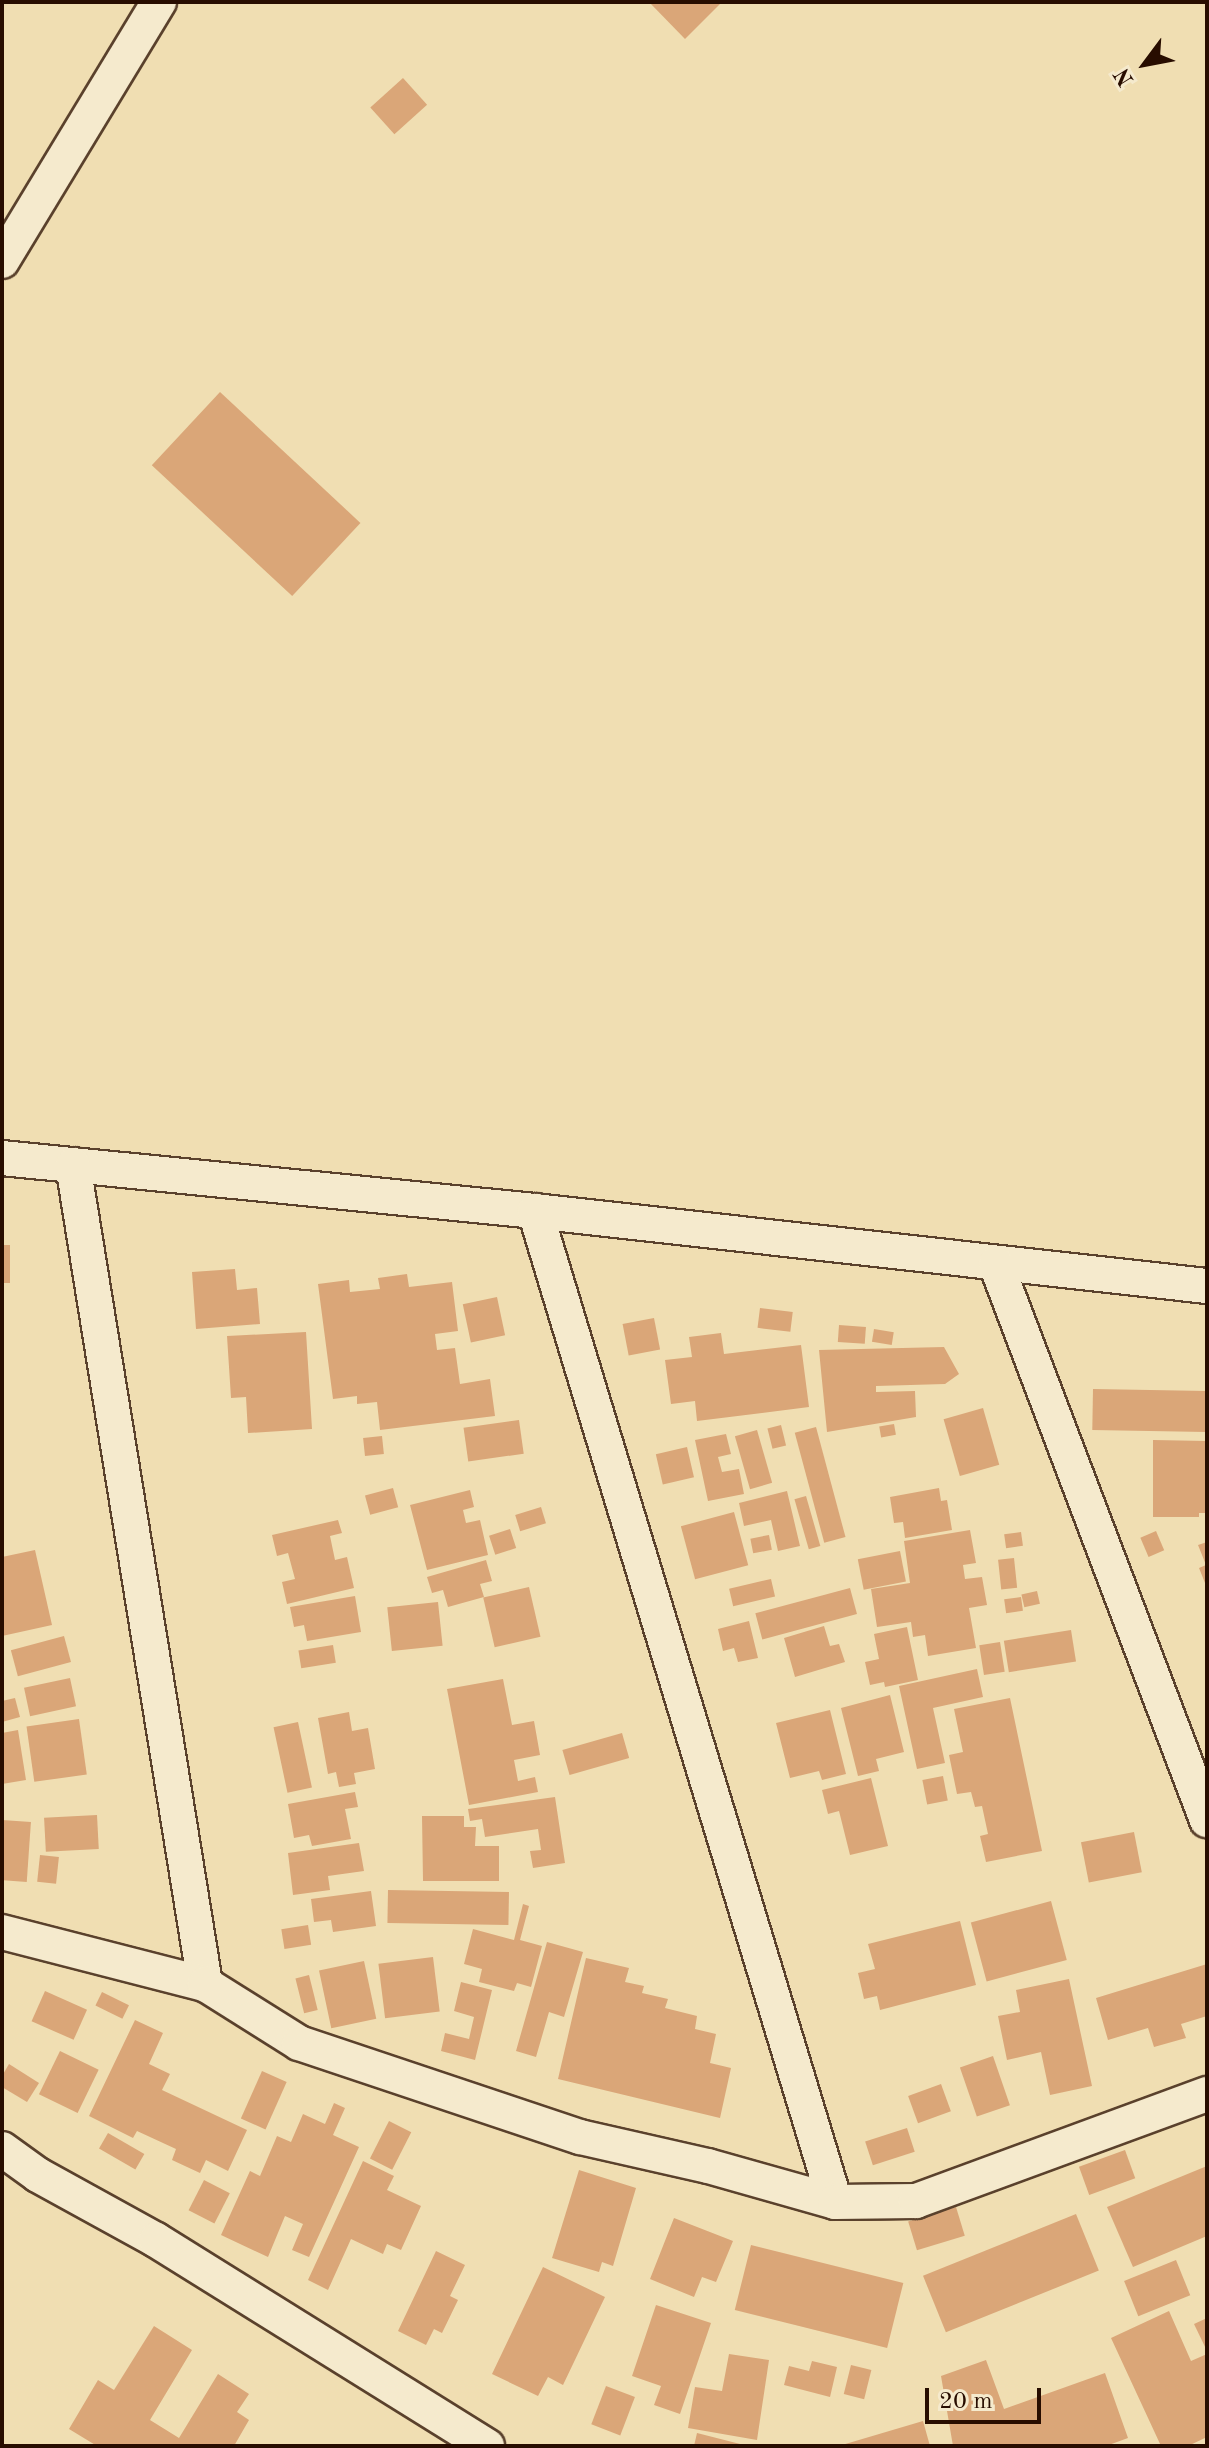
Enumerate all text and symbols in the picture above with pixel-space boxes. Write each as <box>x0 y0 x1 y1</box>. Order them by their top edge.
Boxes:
north arrow <box>1105 24 1185 104</box>
text: N <box>1111 64 1138 90</box>
scale bar <box>929 2372 1045 2422</box>
text: 20 m <box>939 2390 993 2414</box>

